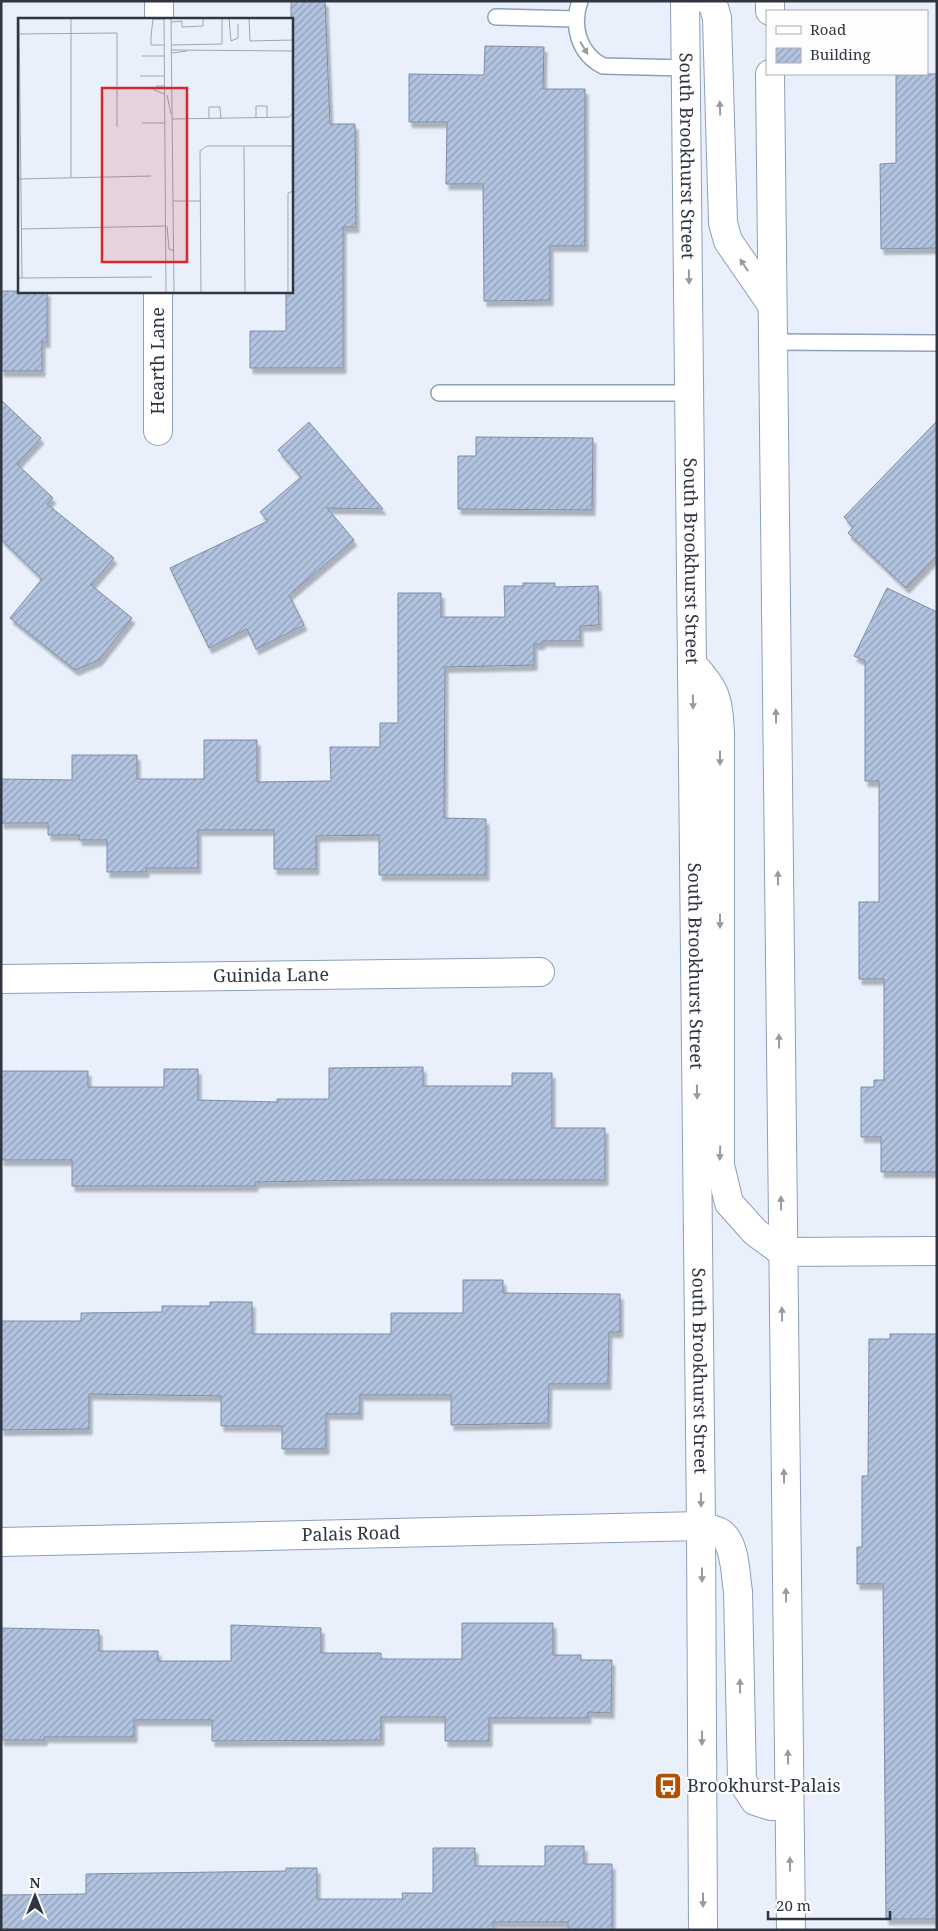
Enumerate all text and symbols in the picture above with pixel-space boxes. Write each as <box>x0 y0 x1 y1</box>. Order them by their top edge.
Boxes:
legend <box>766 10 928 75</box>
inset map <box>18 18 292 292</box>
text: Road <box>810 19 846 39</box>
one-way arrow <box>579 41 588 54</box>
text: Building <box>810 44 871 64</box>
street label: South Brookhurst Street <box>675 53 701 259</box>
one-way arrow <box>716 100 724 116</box>
one-way arrow <box>739 258 749 271</box>
one-way arrow <box>685 270 693 286</box>
street label: Hearth Lane <box>145 307 169 415</box>
street label: South Brookhurst Street <box>679 458 705 664</box>
one-way arrow <box>689 695 697 711</box>
one-way arrow <box>772 707 780 723</box>
one-way arrow <box>716 750 724 766</box>
street label: South Brookhurst Street <box>683 863 709 1069</box>
one-way arrow <box>774 870 782 886</box>
one-way arrow <box>716 913 724 929</box>
street label: Guinida Lane <box>213 962 329 987</box>
one-way arrow <box>775 1032 783 1048</box>
one-way arrow <box>693 1085 701 1101</box>
one-way arrow <box>716 1145 724 1161</box>
one-way arrow <box>777 1195 785 1211</box>
street label: South Brookhurst Street <box>687 1268 713 1474</box>
one-way arrow <box>778 1305 786 1321</box>
one-way arrow <box>780 1468 788 1484</box>
one-way arrow <box>697 1492 705 1508</box>
street label: Palais Road <box>301 1520 401 1546</box>
one-way arrow <box>698 1567 706 1583</box>
one-way arrow <box>782 1587 790 1603</box>
one-way arrow <box>735 1678 743 1694</box>
one-way arrow <box>698 1730 706 1746</box>
one-way arrow <box>784 1749 792 1765</box>
bus stop icon: Brookhurst-Palais <box>653 1771 683 1801</box>
place label: Brookhurst-Palais <box>687 1773 841 1797</box>
one-way arrow <box>786 1855 794 1871</box>
north arrow <box>10 1871 60 1921</box>
text: N <box>29 1873 41 1892</box>
scale bar <box>768 1888 890 1920</box>
one-way arrow <box>699 1892 707 1908</box>
text: 20 m <box>776 1895 811 1915</box>

